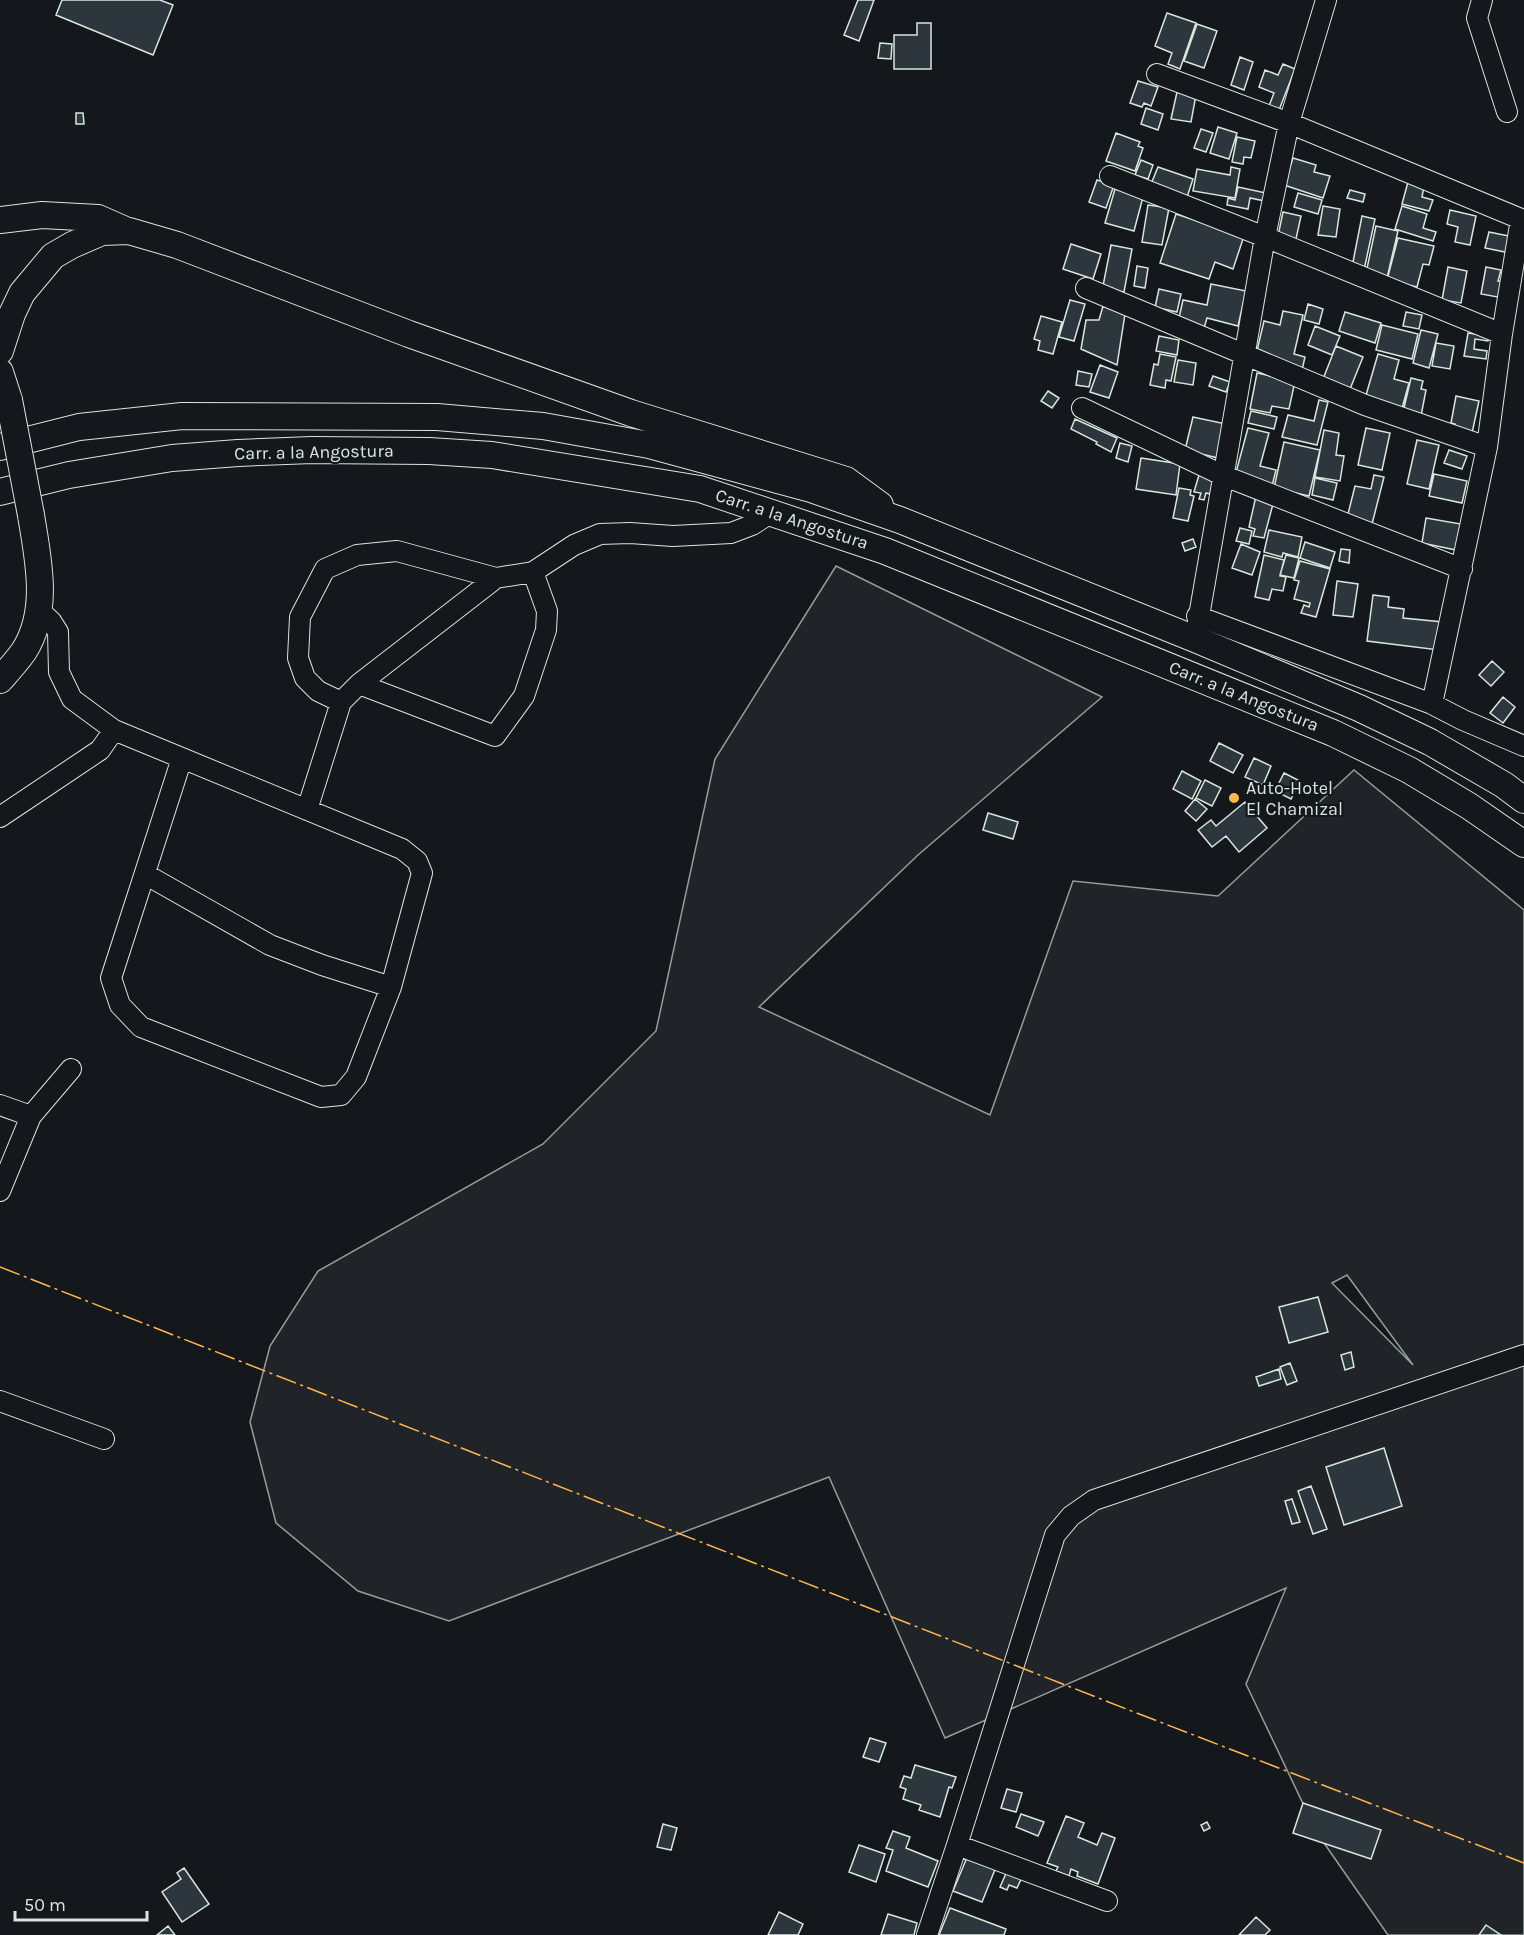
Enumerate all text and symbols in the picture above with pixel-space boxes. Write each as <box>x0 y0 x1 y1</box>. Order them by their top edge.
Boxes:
street label: Carr. a la Angostura <box>234 440 394 464</box>
street label: Carr. a la Angostura <box>713 484 871 554</box>
street label: Carr. a la Angostura <box>1166 656 1322 736</box>
place label: Auto-Hotel El Chamizal <box>1246 777 1343 820</box>
marker: Auto-Hotel El Chamizal <box>1227 791 1241 805</box>
scale bar <box>15 1884 147 1922</box>
text: 50 m <box>24 1894 66 1916</box>

